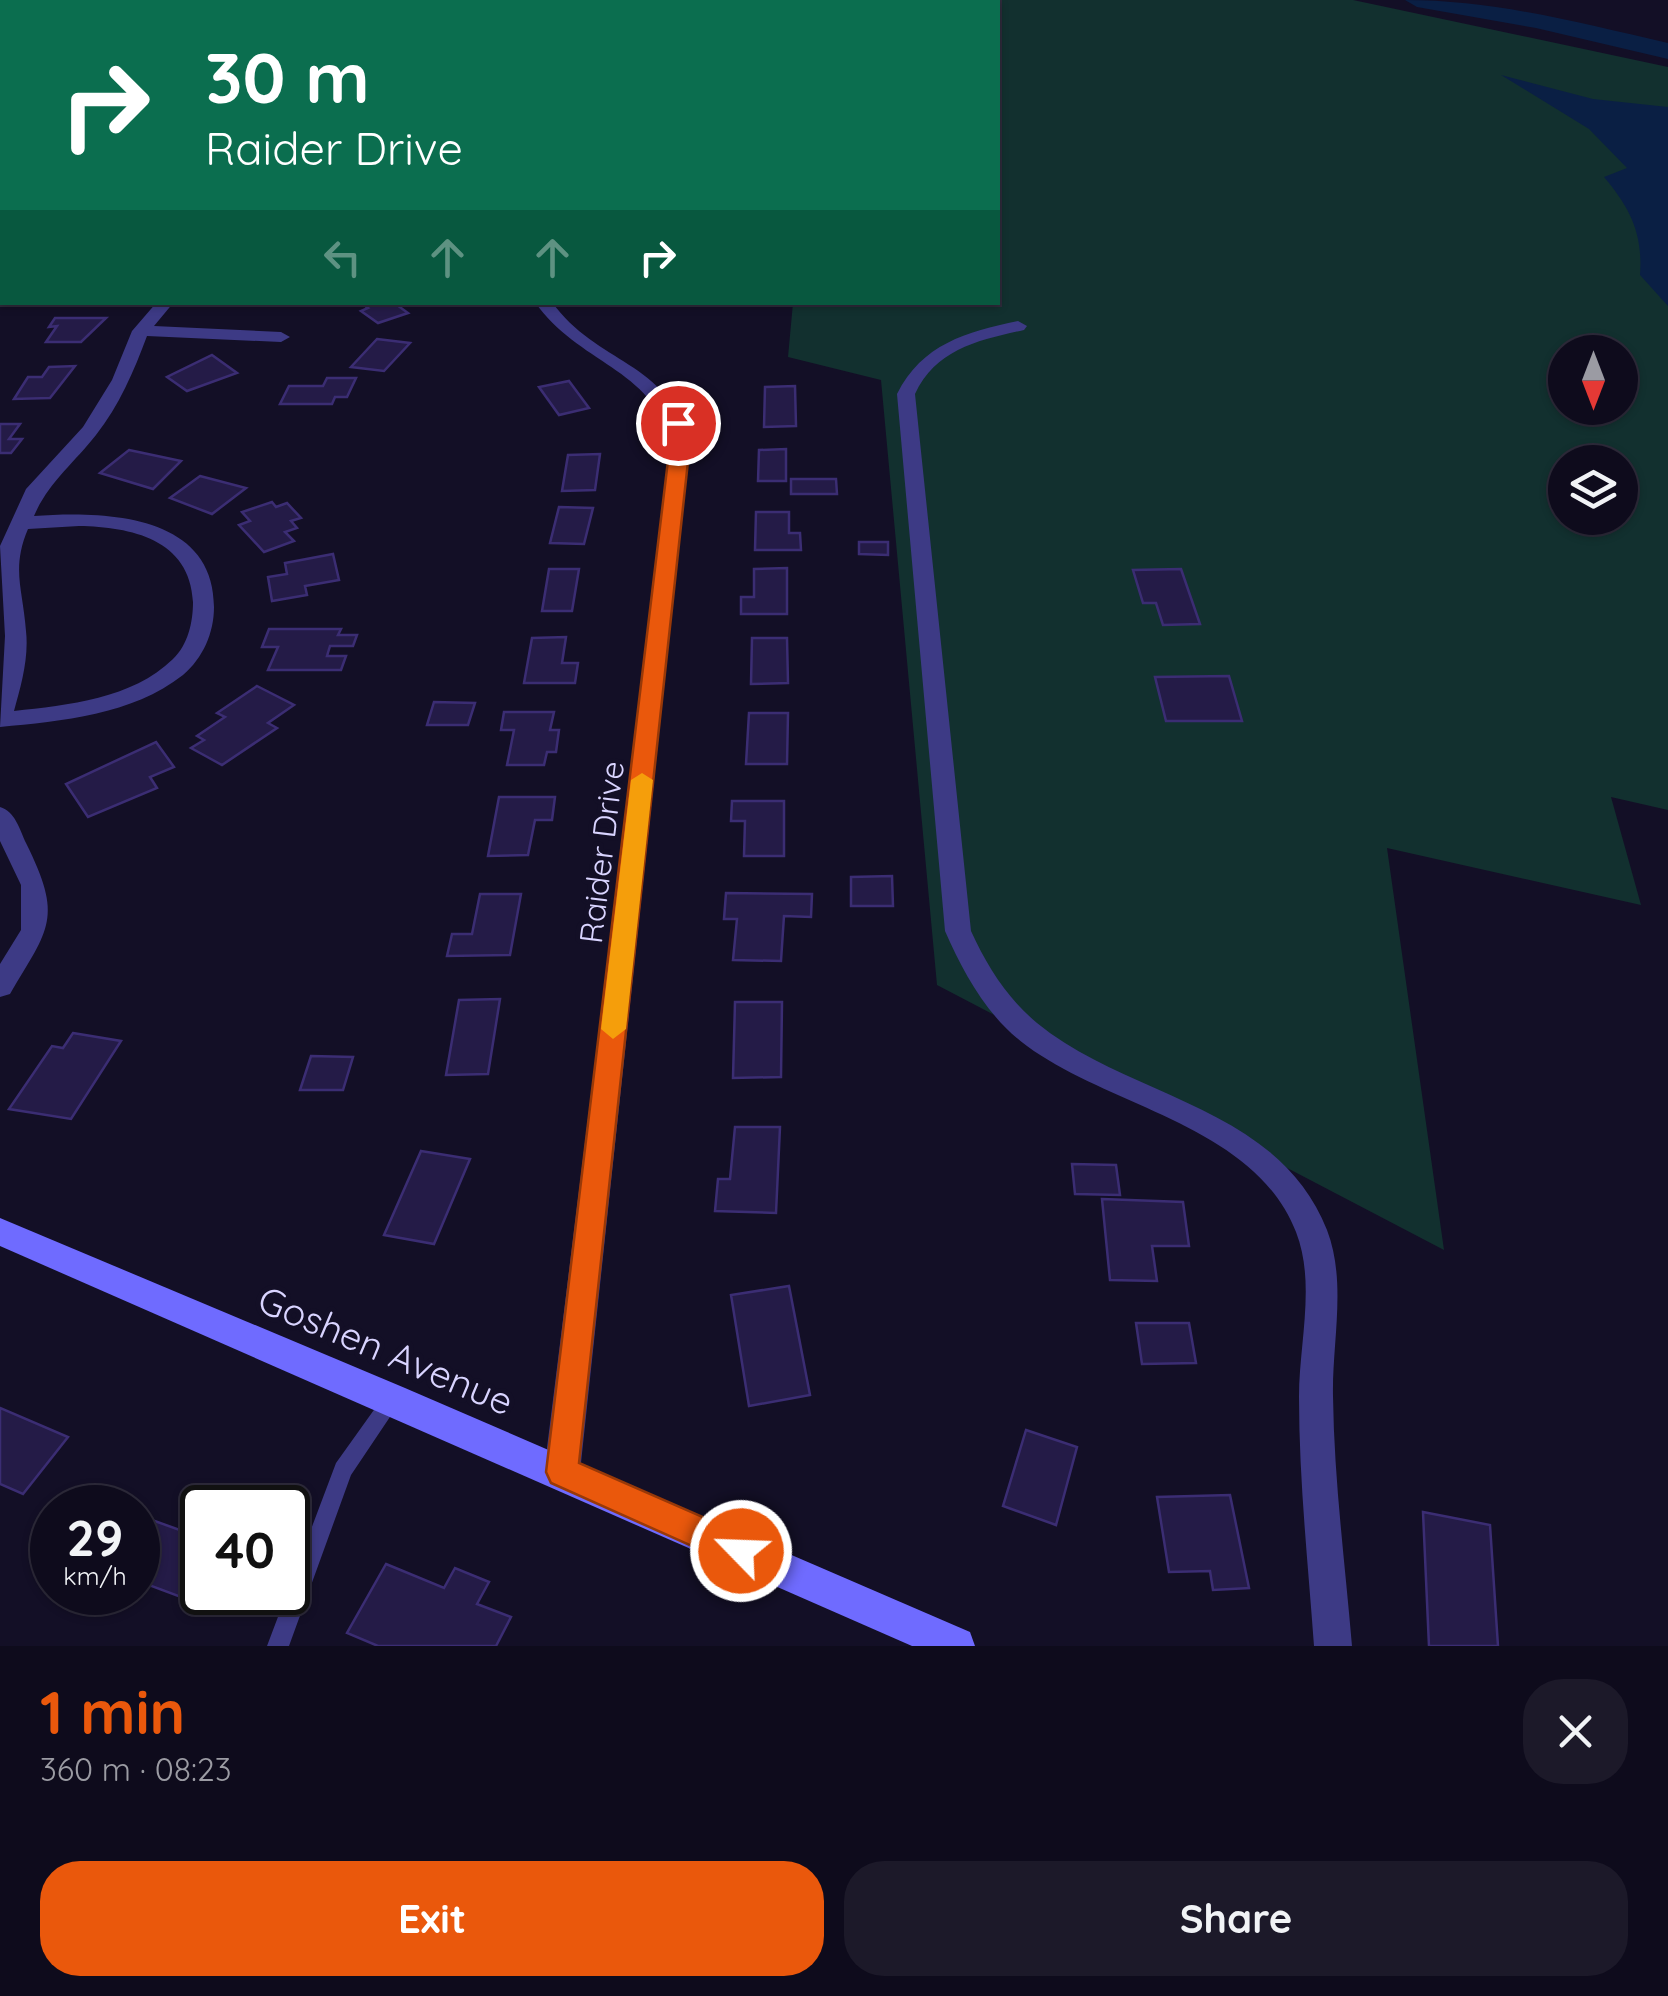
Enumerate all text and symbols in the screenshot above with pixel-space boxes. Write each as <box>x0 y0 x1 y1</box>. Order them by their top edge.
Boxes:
text: 30 m <box>205 33 370 121</box>
icon: right <box>40 40 170 170</box>
text: Raider Drive <box>205 120 463 176</box>
icon: left <box>315 230 370 285</box>
icon: ahead <box>420 230 475 285</box>
icon: ahead <box>525 230 580 285</box>
icon: right <box>630 230 685 285</box>
north arrow <box>1548 335 1638 425</box>
map controls <box>1548 335 1638 535</box>
pin <box>636 381 721 466</box>
icon: arrive <box>651 396 706 451</box>
button: layers <box>1548 445 1638 535</box>
street label: Raider Drive <box>570 759 632 945</box>
street label: Goshen Avenue <box>251 1275 521 1425</box>
speed limit sign: 40 <box>180 1485 310 1615</box>
position arrow <box>689 1499 793 1603</box>
text: 29 <box>67 1506 123 1569</box>
text: km/h <box>63 1560 127 1591</box>
text: 1 min <box>40 1674 185 1749</box>
button: close <box>1523 1679 1628 1784</box>
text: 360 m · 08:23 <box>40 1749 231 1789</box>
button: Exit <box>40 1861 824 1976</box>
button: Share <box>844 1861 1628 1976</box>

